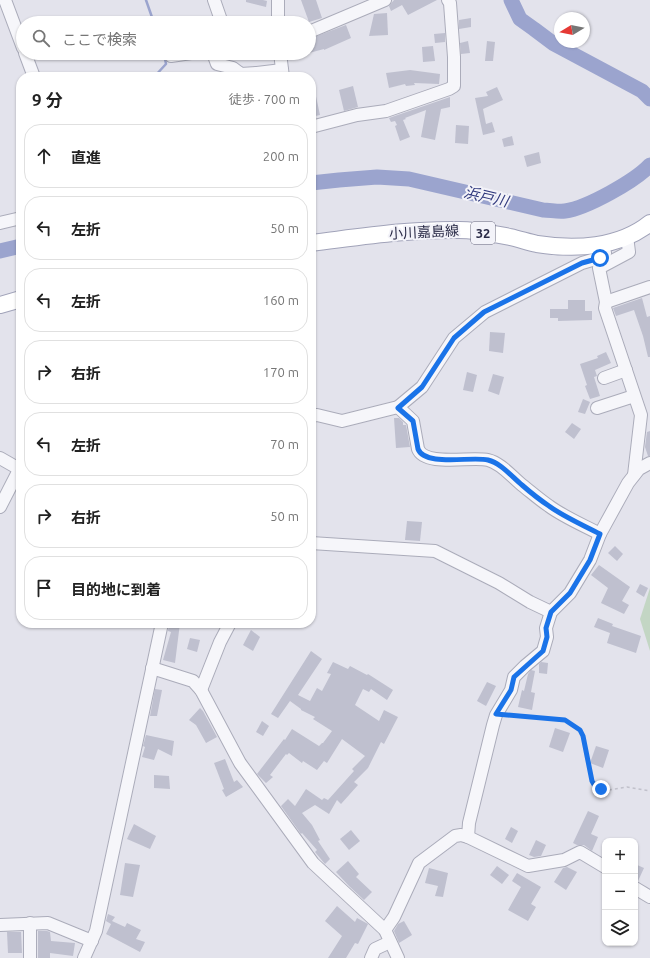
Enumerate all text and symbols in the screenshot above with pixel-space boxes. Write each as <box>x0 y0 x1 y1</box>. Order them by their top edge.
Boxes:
north arrow <box>554 12 590 48</box>
search box <box>16 16 316 60</box>
icon: search <box>30 27 52 49</box>
text: ここで検索 <box>62 31 137 48</box>
text: 9 分 <box>32 90 63 109</box>
text: 徒歩 · 700 m <box>229 92 300 106</box>
icon: ahead <box>33 145 55 167</box>
text: 直進 <box>71 149 101 166</box>
text: 200 m <box>263 149 299 163</box>
water label: 浜戸川 <box>462 183 512 210</box>
icon: left <box>33 217 55 239</box>
text: 左折 <box>71 221 101 238</box>
text: 50 m <box>270 221 299 235</box>
street label: 小川嘉島線 <box>389 222 459 242</box>
road number: 32 <box>471 222 495 244</box>
route start <box>591 249 609 267</box>
icon: left <box>33 289 55 311</box>
text: 左折 <box>71 293 101 310</box>
text: 160 m <box>263 293 299 307</box>
icon: right <box>33 361 55 383</box>
text: 右折 <box>71 365 101 382</box>
text: 170 m <box>263 365 299 379</box>
icon: left <box>33 433 55 455</box>
text: 左折 <box>71 437 101 454</box>
text: 70 m <box>270 437 299 451</box>
icon: right <box>33 505 55 527</box>
text: 右折 <box>71 509 101 526</box>
text: 50 m <box>270 509 299 523</box>
icon: arrive <box>33 577 55 599</box>
text: 目的地に到着 <box>71 581 161 598</box>
route end <box>592 780 610 798</box>
map controls <box>602 838 638 946</box>
button: + <box>602 838 638 874</box>
button: − <box>602 874 638 910</box>
button: layers <box>602 910 638 946</box>

